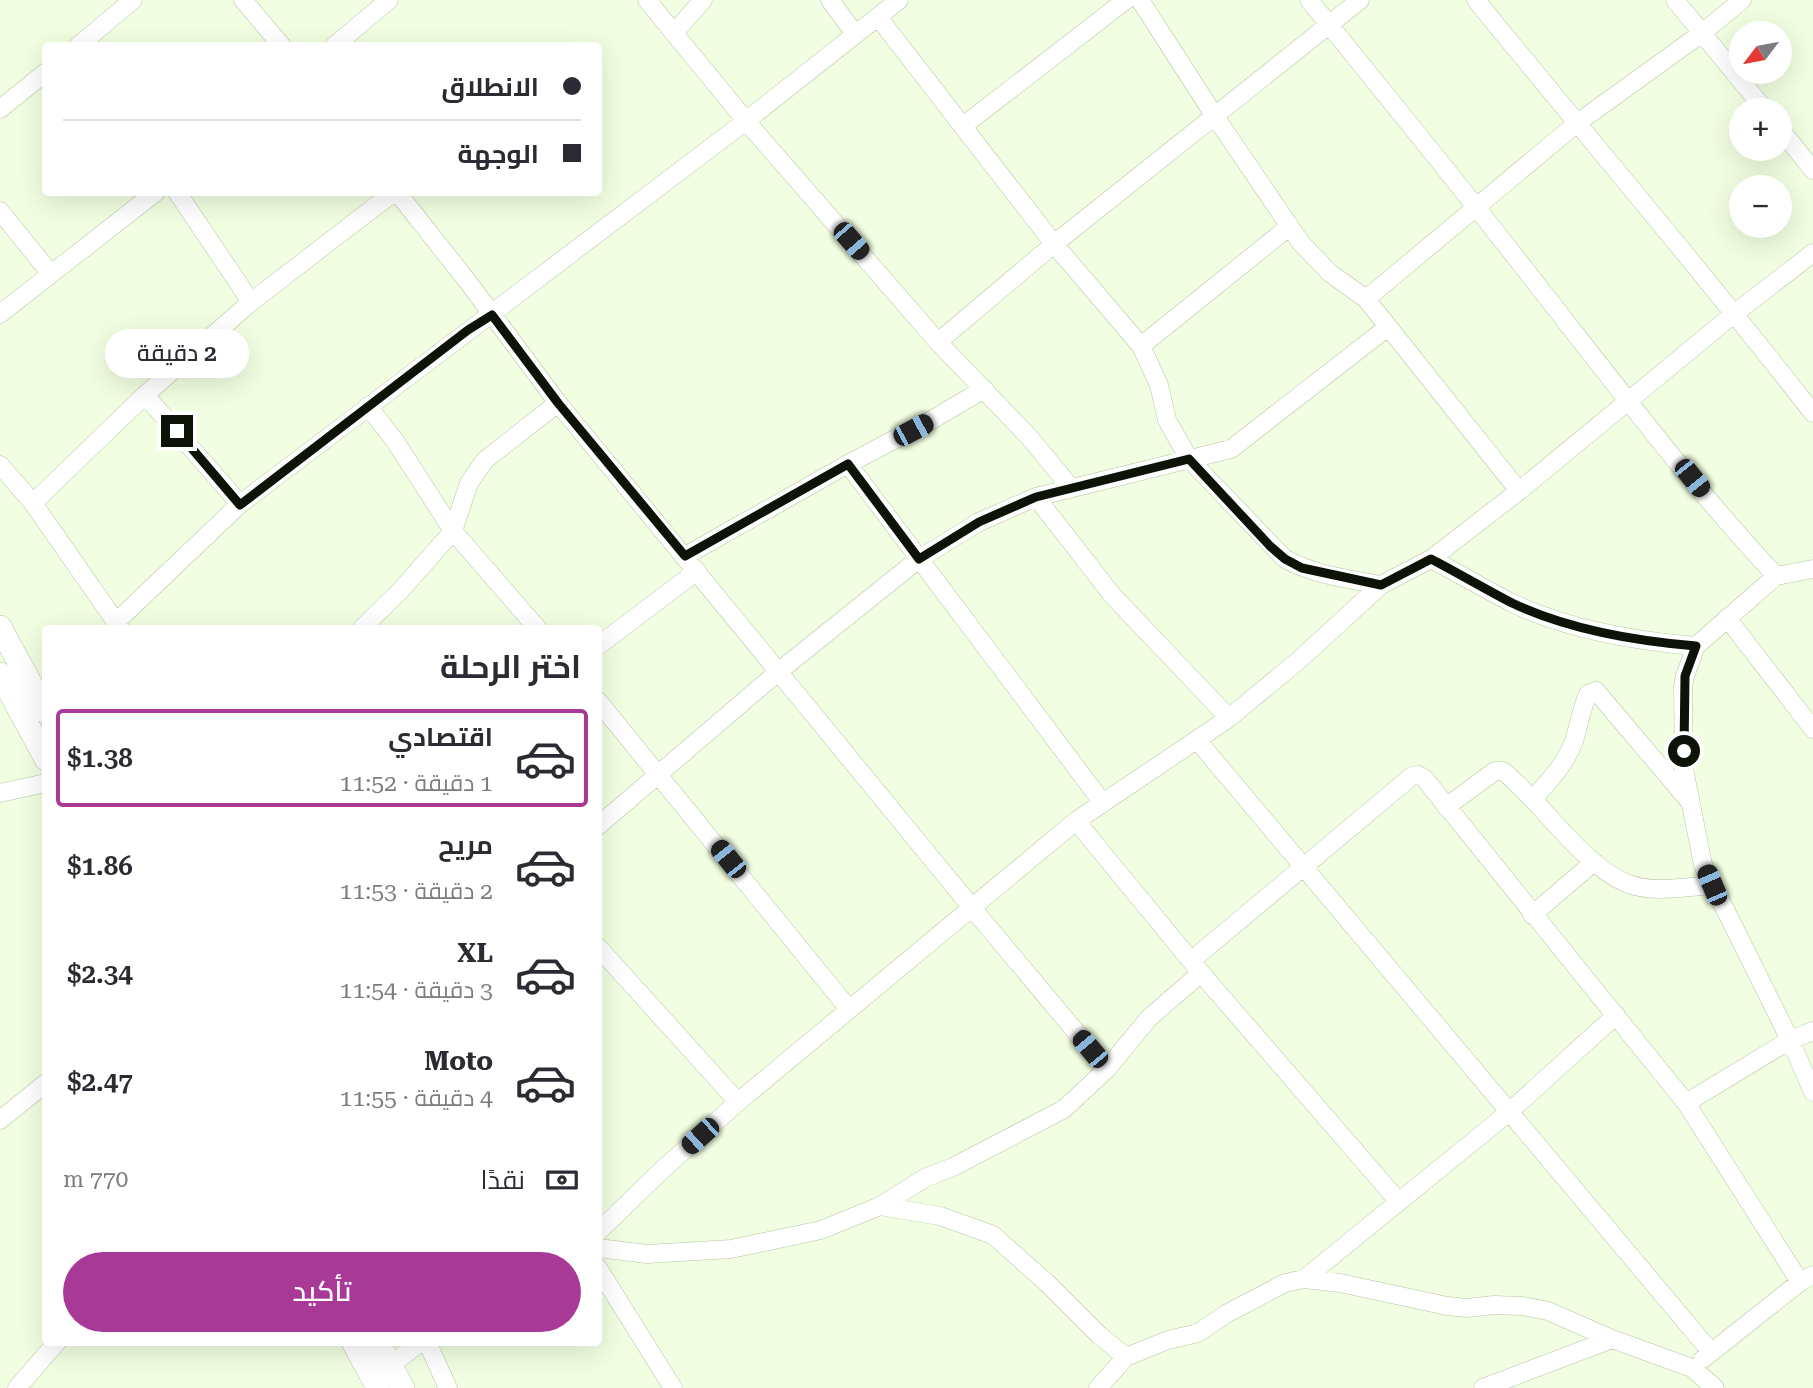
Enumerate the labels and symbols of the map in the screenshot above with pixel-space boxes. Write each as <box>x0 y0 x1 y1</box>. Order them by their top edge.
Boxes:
north arrow <box>1729 21 1792 84</box>
car <box>830 218 873 264</box>
callout: 2 دقيقة <box>105 330 249 378</box>
car <box>890 411 937 449</box>
route end <box>161 415 193 447</box>
car <box>1671 455 1714 501</box>
route start <box>1668 735 1700 767</box>
car <box>707 836 750 882</box>
car <box>1695 862 1730 908</box>
car <box>1069 1026 1112 1072</box>
car <box>678 1114 723 1158</box>

